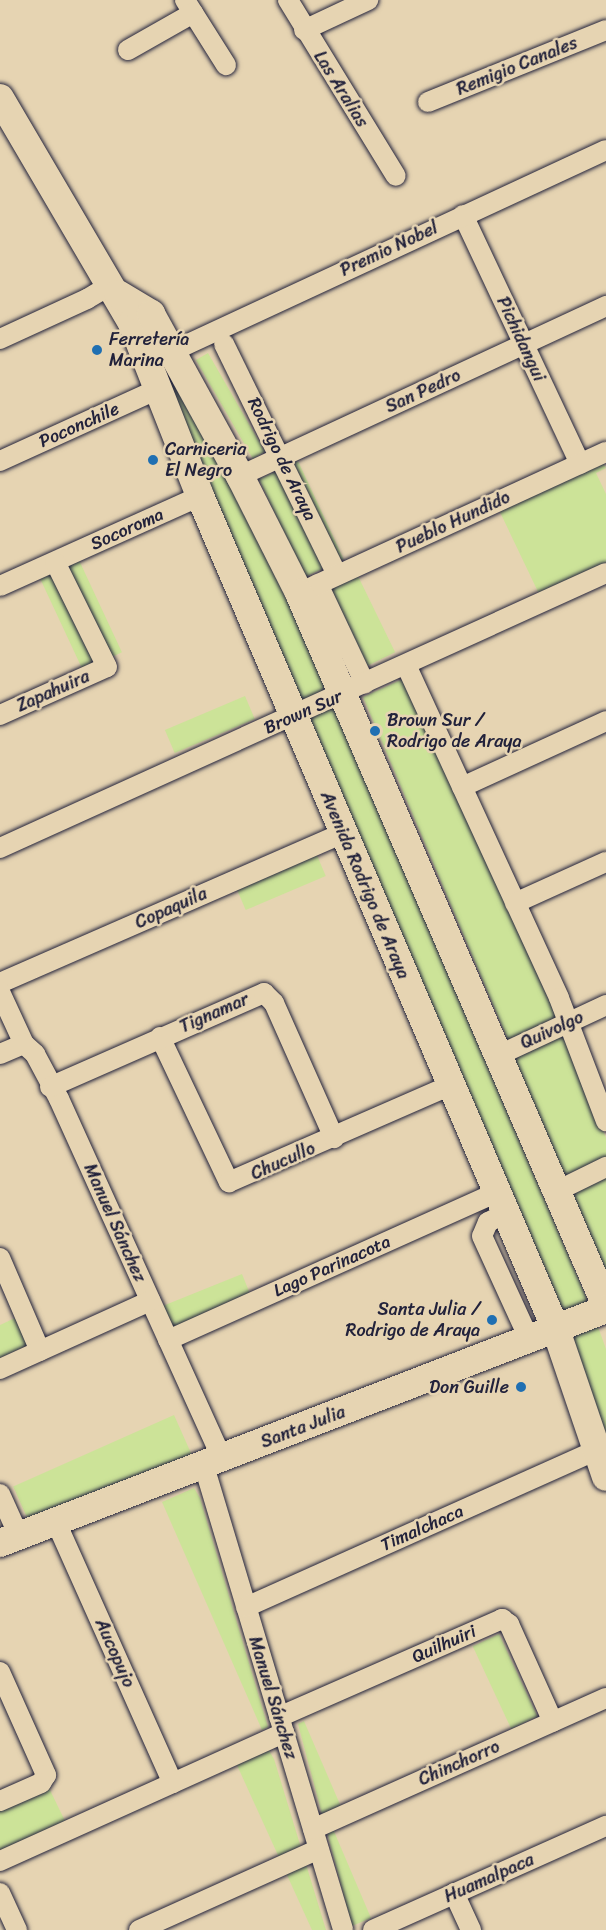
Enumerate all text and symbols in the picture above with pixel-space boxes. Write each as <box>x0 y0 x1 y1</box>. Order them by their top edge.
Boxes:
street label: Remigio Canales <box>454 32 580 100</box>
street label: Las Aralias <box>309 47 373 131</box>
street label: Premio Nobel <box>336 217 442 281</box>
street label: Pichidangui <box>492 293 550 385</box>
place label: Ferretería Marina <box>109 329 189 372</box>
marker: Ferretería Marina <box>90 343 104 357</box>
street label: San Pedro <box>382 364 464 418</box>
street label: Rodrigo de Araya <box>243 394 321 524</box>
street label: Poconchile <box>35 398 123 452</box>
place label: Carniceria El Negro <box>165 439 246 482</box>
marker: Carniceria El Negro <box>146 453 160 467</box>
street label: Pueblo Hundido <box>393 486 513 558</box>
street label: Socoroma <box>87 503 167 555</box>
street label: Zapahuira <box>13 665 93 717</box>
street label: Brown Sur <box>261 685 345 739</box>
place label: Brown Sur / Rodrigo de Araya <box>387 710 522 752</box>
marker: Brown Sur / Rodrigo de Araya <box>368 724 382 738</box>
street label: Avenida Rodrigo de Araya <box>316 788 414 982</box>
street label: Copaquila <box>132 883 210 933</box>
street label: Tignamar <box>176 988 252 1038</box>
street label: Quivolgo <box>517 1006 587 1054</box>
street label: Chucullo <box>247 1137 319 1185</box>
street label: Manuel Sánchez <box>79 1160 151 1286</box>
street label: Lago Parinacota <box>270 1230 394 1302</box>
place label: Santa Julia / Rodrigo de Araya <box>345 1299 480 1342</box>
marker: Santa Julia / Rodrigo de Araya <box>485 1313 499 1327</box>
place label: Don Guille <box>430 1376 509 1398</box>
marker: Don Guille <box>514 1380 528 1394</box>
street label: Santa Julia <box>258 1401 348 1453</box>
street label: Timalchaca <box>377 1500 467 1556</box>
street label: Aucopujo <box>90 1615 140 1691</box>
street label: Quilhuiri <box>409 1620 479 1668</box>
street label: Manuel Sánchez <box>244 1634 302 1762</box>
street label: Chinchorro <box>415 1736 503 1790</box>
street label: Huamalpaca <box>441 1849 537 1907</box>

